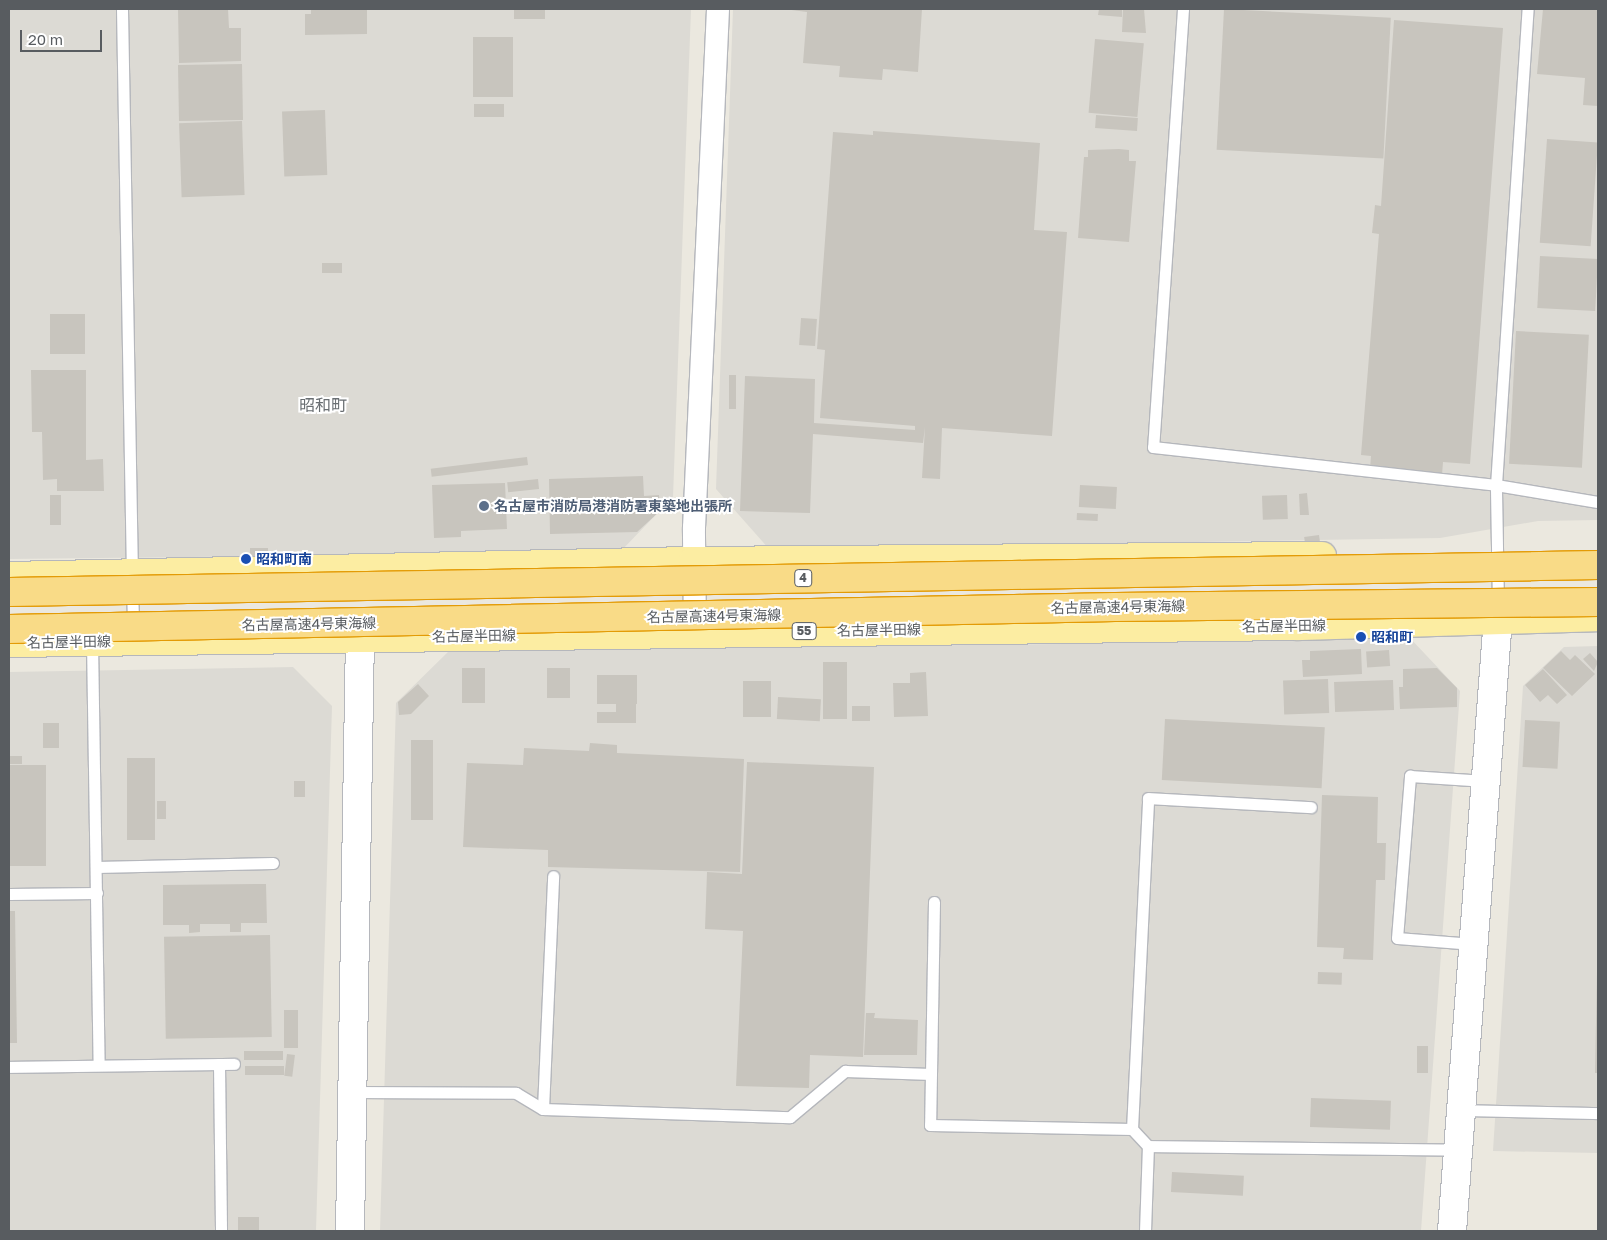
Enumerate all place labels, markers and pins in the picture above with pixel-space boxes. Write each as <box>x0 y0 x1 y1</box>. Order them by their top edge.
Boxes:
place label: 名古屋市消防局港消防署東築地出張所 <box>494 498 732 514</box>
marker: 名古屋市消防局港消防署東築地出張所 <box>478 500 490 512</box>
place label: 昭和町南 <box>256 551 312 567</box>
marker: 昭和町南 <box>240 553 252 565</box>
place label: 昭和町 <box>1371 629 1413 645</box>
marker: 昭和町 <box>1355 631 1367 643</box>

